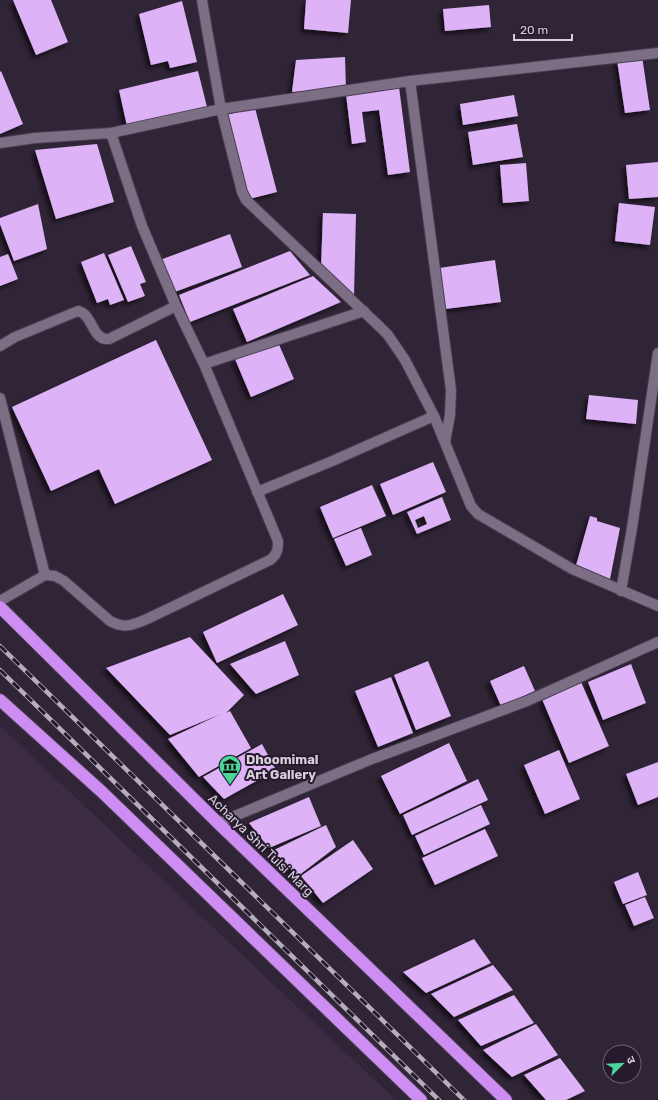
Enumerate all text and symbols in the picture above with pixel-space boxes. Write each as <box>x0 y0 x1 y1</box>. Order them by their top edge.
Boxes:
scale bar <box>514 16 572 42</box>
text: 20 m <box>520 23 548 37</box>
place label: Dhoomimal Art Gallery <box>246 752 319 782</box>
museum icon: Dhoomimal Art Gallery <box>217 753 243 786</box>
street label: Acharya Shri Tulsi Marg <box>205 791 317 900</box>
north arrow <box>602 1044 642 1084</box>
text: उ <box>623 1055 638 1066</box>

